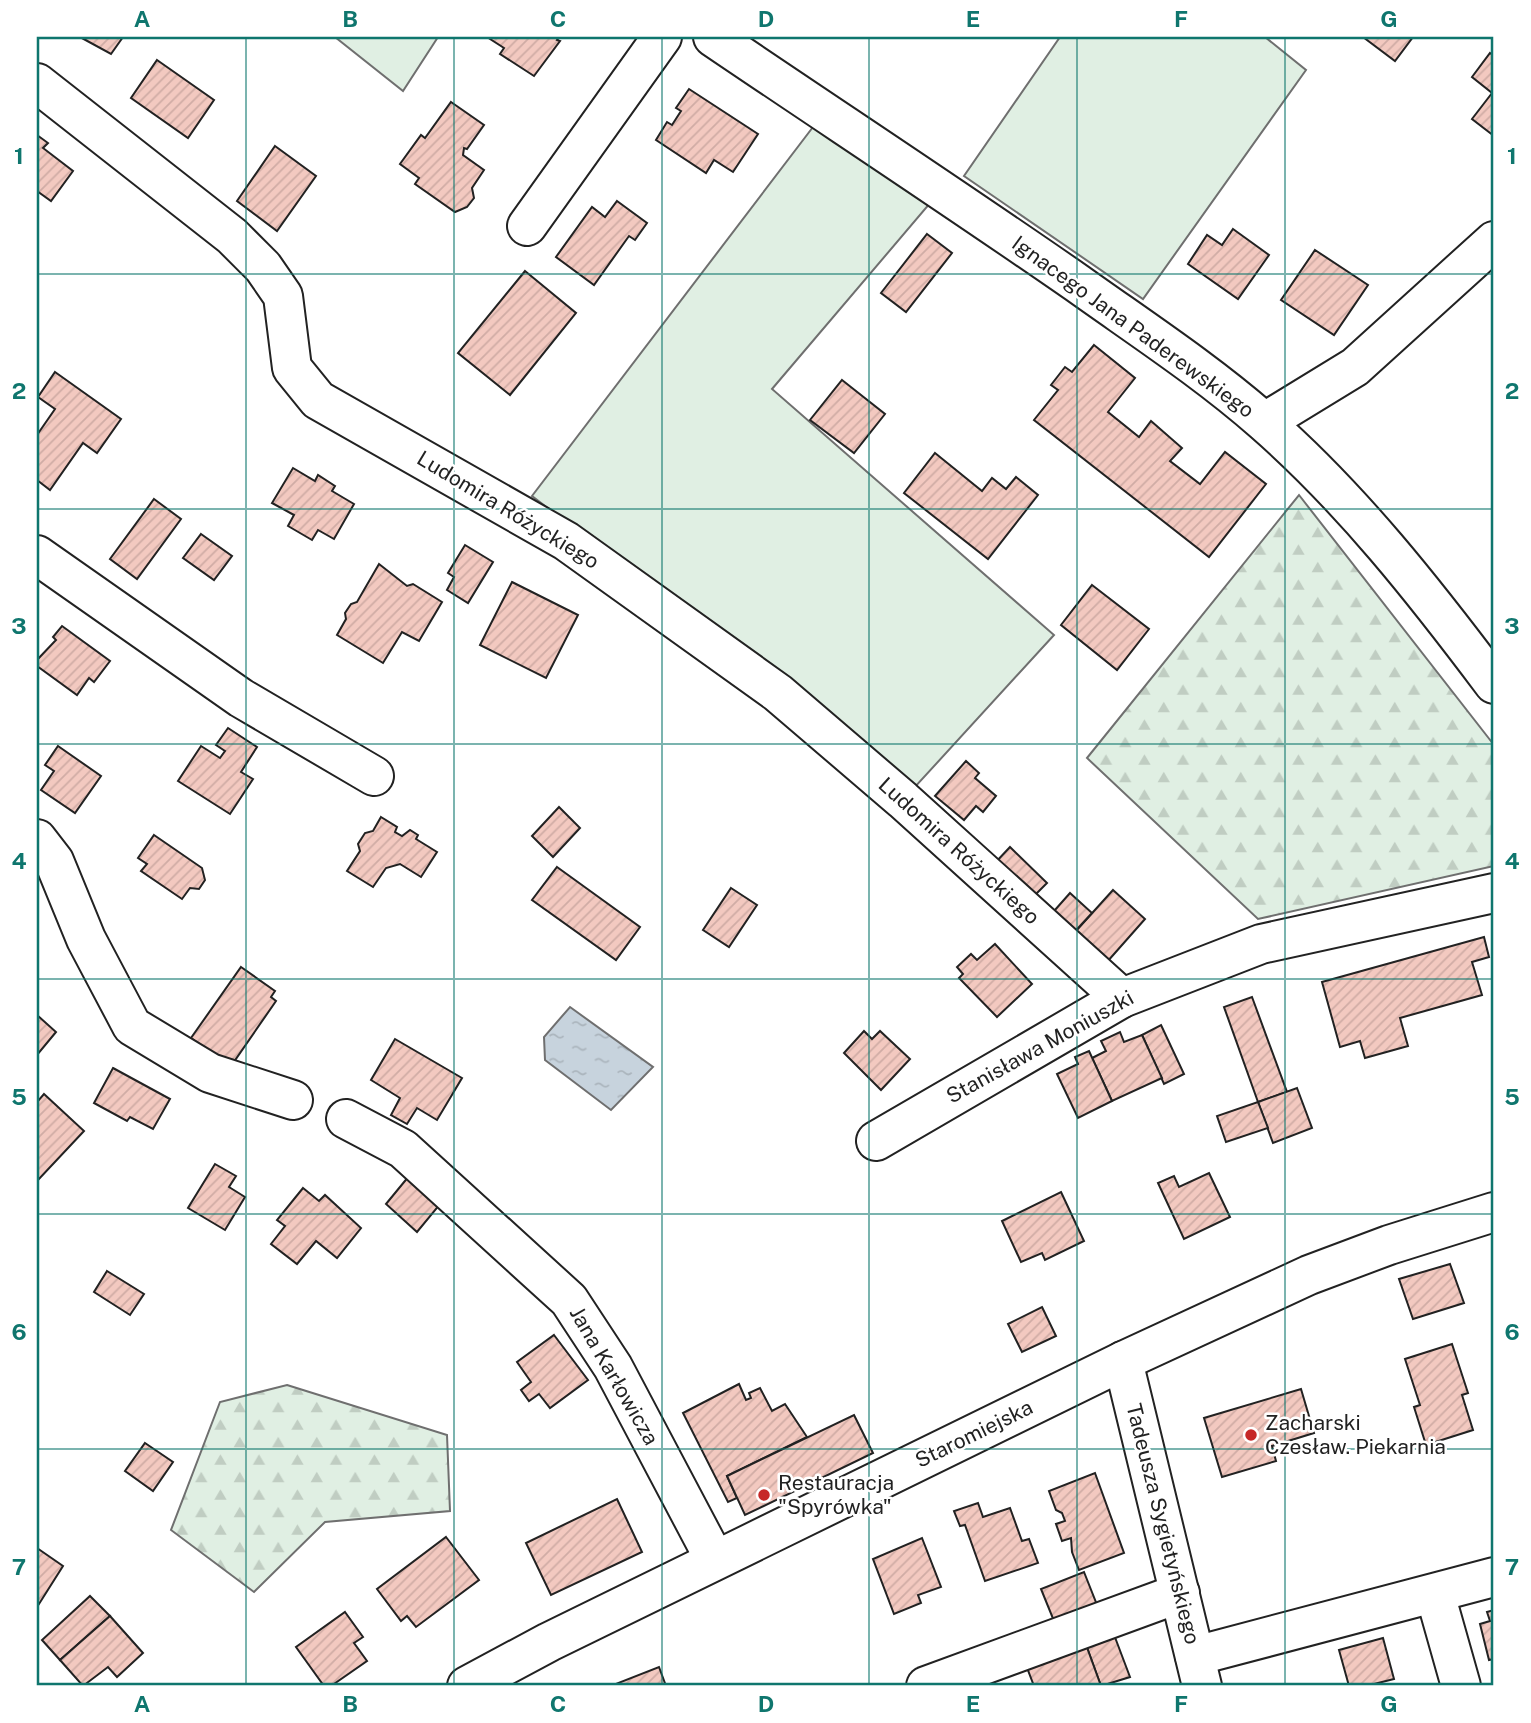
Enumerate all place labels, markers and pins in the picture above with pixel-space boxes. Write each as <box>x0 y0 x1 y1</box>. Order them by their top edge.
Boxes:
place label: Zacharski Czesław. Piekarnia <box>1265 1410 1446 1459</box>
marker: Zacharski Czesław. Piekarnia <box>1243 1427 1259 1443</box>
place label: Restauracja "Spyrówka" <box>778 1470 894 1519</box>
marker: Restauracja "Spyrówka" <box>756 1487 772 1503</box>

